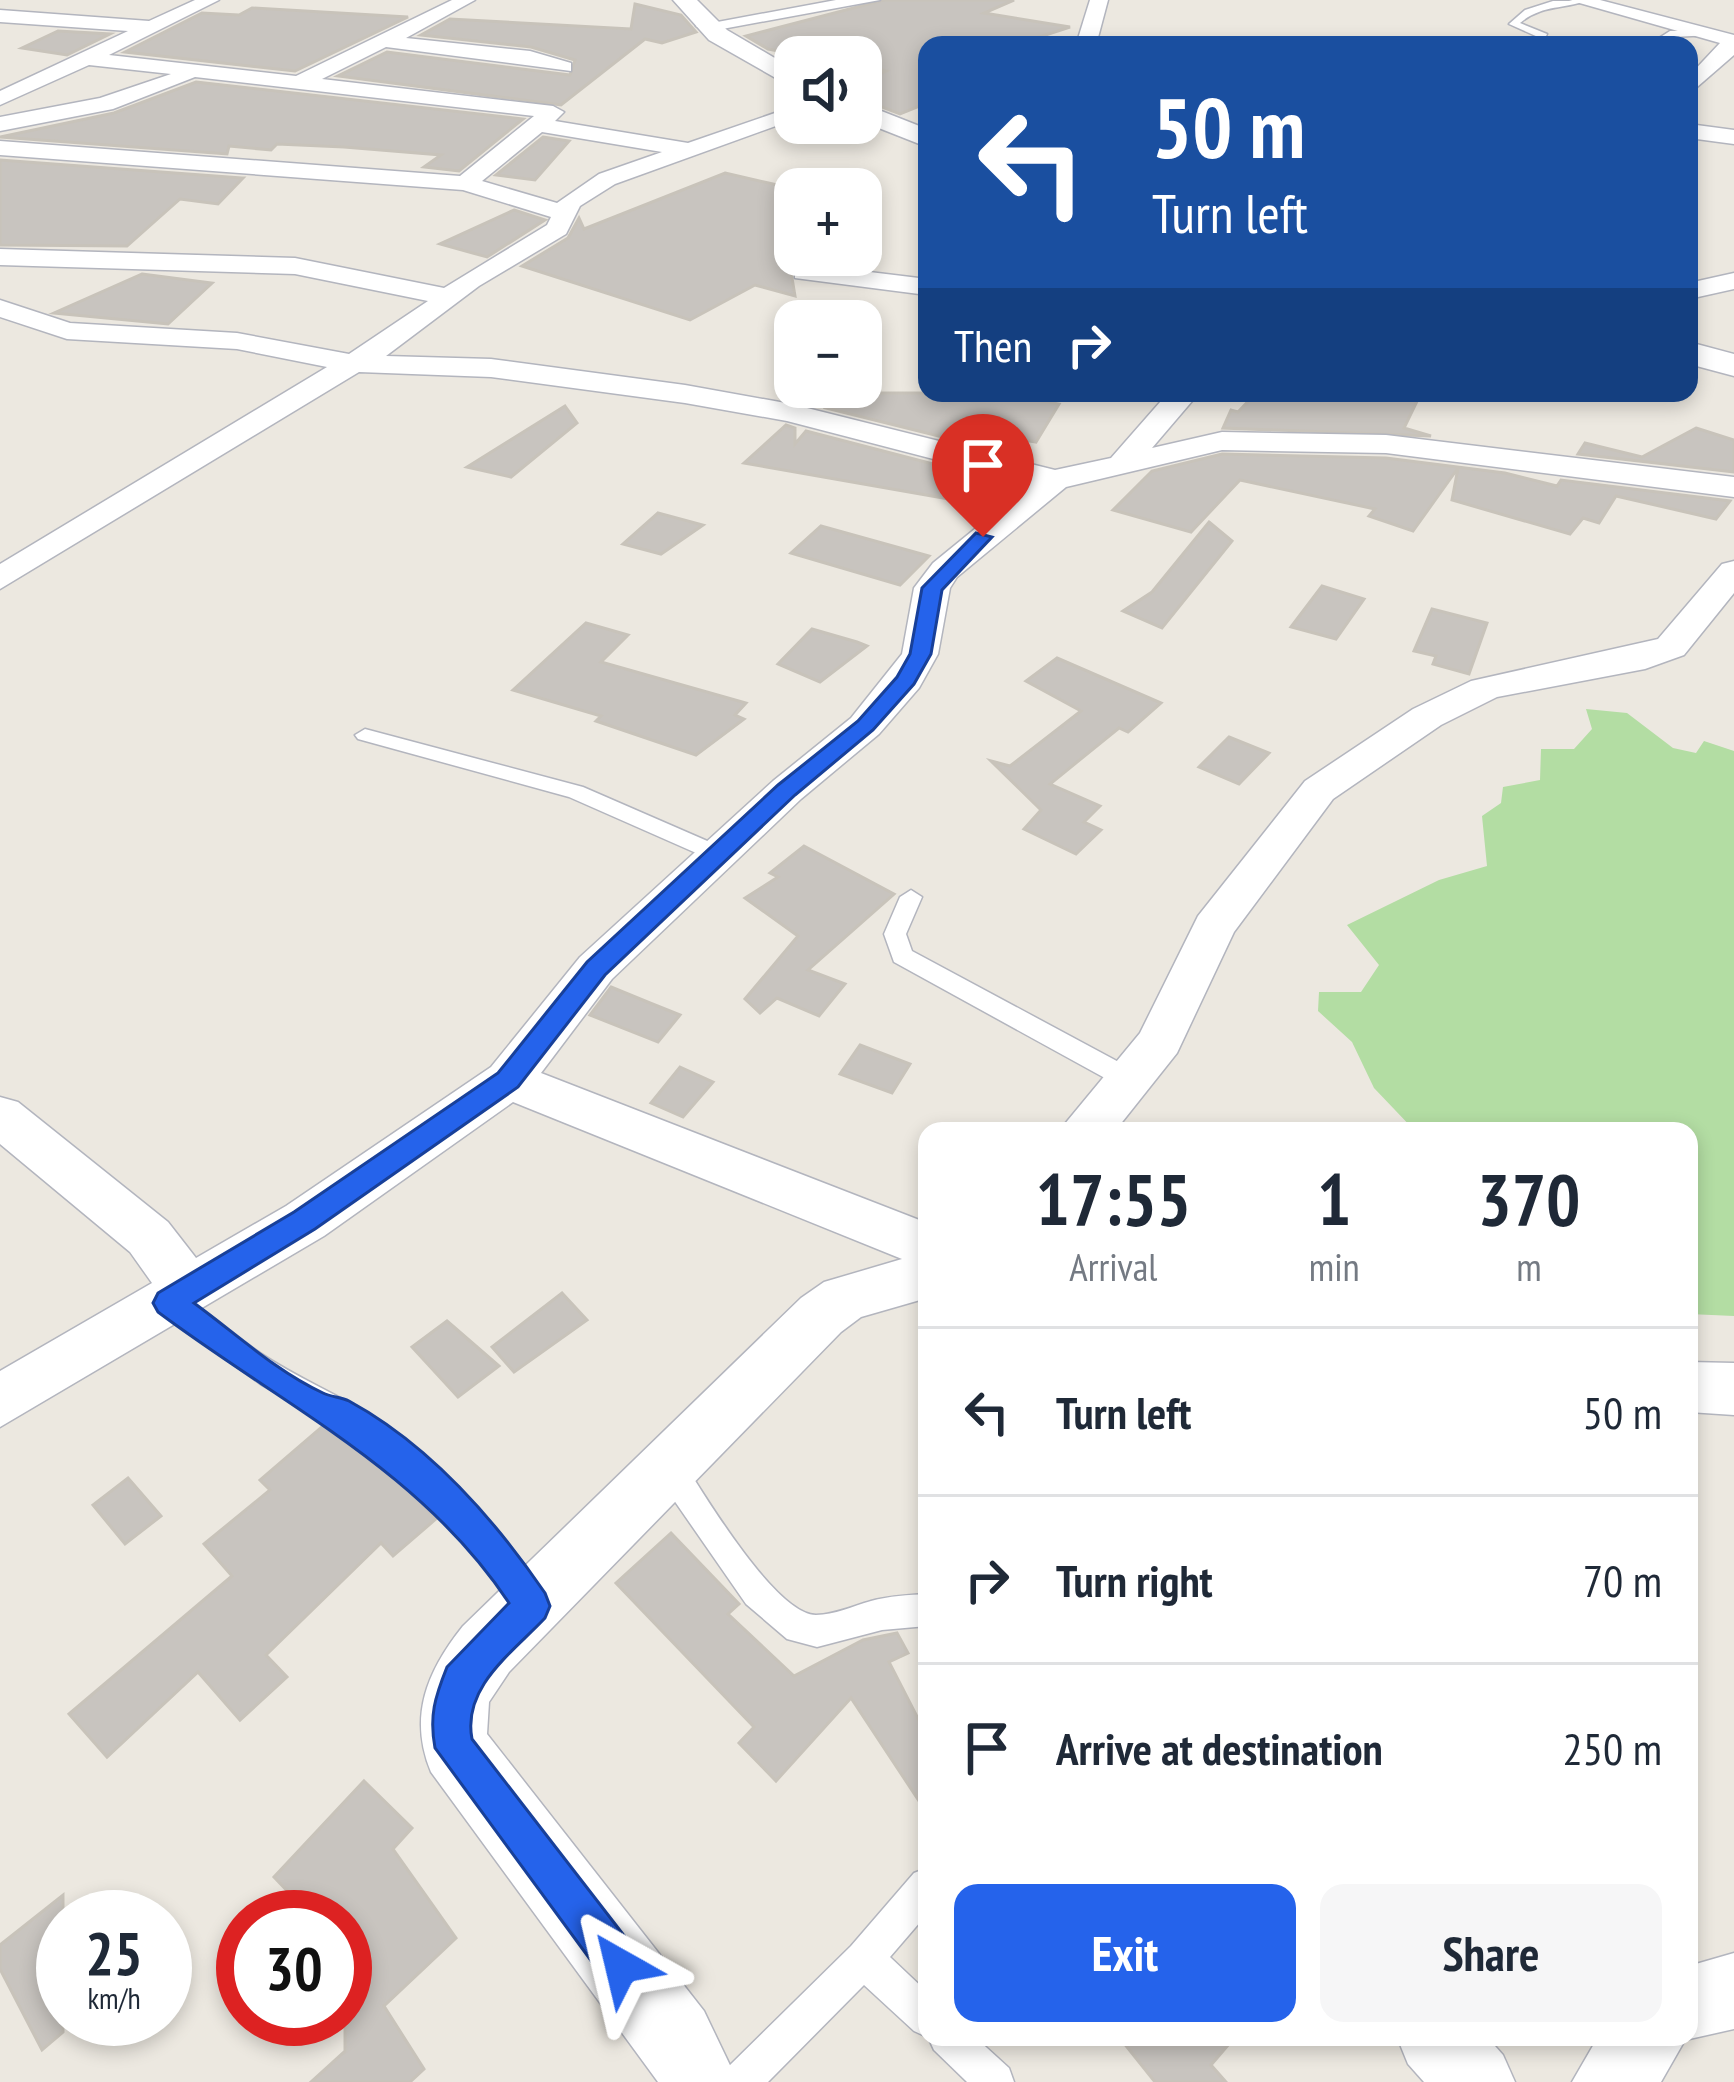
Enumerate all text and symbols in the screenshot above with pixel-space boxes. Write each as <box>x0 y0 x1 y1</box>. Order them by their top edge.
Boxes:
map controls <box>774 36 882 408</box>
button: sound <box>774 36 882 144</box>
text: 50 m <box>1152 72 1305 181</box>
icon: left <box>954 84 1110 240</box>
button: + <box>774 168 882 276</box>
text: Turn left <box>1152 178 1308 248</box>
button: − <box>774 300 882 408</box>
icon: right <box>1056 312 1122 378</box>
text: Then <box>954 316 1032 374</box>
pin <box>932 414 1034 537</box>
icon: arrive <box>950 432 1016 498</box>
text: 17:55 <box>1036 1152 1191 1245</box>
text: 1 <box>1317 1152 1351 1245</box>
text: 370 <box>1477 1152 1580 1245</box>
text: Arrival <box>1069 1241 1157 1292</box>
text: min <box>1309 1241 1360 1292</box>
text: m <box>1516 1241 1542 1292</box>
icon: left <box>954 1379 1020 1445</box>
text: Turn left <box>1056 1383 1191 1441</box>
text: 50 m <box>1583 1383 1662 1441</box>
icon: right <box>954 1547 1020 1613</box>
text: Turn right <box>1056 1551 1213 1609</box>
text: 70 m <box>1583 1551 1662 1609</box>
icon: arrive <box>954 1715 1020 1781</box>
text: Arrive at destination <box>1056 1719 1383 1777</box>
text: 250 m <box>1562 1719 1662 1777</box>
button: Exit <box>954 1884 1296 2022</box>
button: Share <box>1320 1884 1662 2022</box>
speed limit sign: 30 <box>216 1890 372 2046</box>
position arrow <box>558 1903 684 2029</box>
text: 25 <box>85 1914 143 1992</box>
text: km/h <box>87 1978 141 2017</box>

